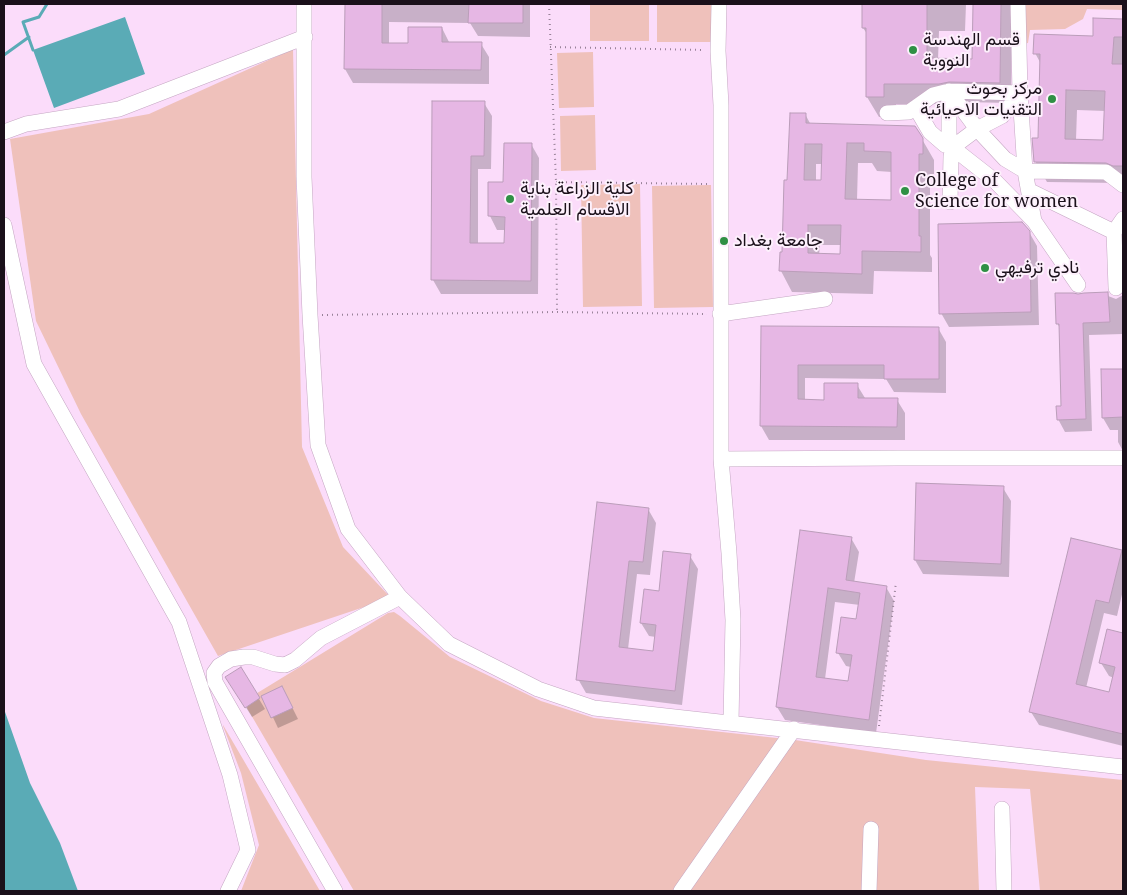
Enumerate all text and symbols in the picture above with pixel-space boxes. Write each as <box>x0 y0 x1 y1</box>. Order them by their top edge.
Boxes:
place label: قسم الهندسة النووية <box>923 29 1020 72</box>
marker: قسم الهندسة النووية <box>907 44 919 56</box>
place label: مركز بحوث التقنيات الاحيائية <box>920 78 1042 120</box>
marker: مركز بحوث التقنيات الاحيائية <box>1046 93 1058 105</box>
place label: College of Science for women <box>915 170 1078 212</box>
place label: كلية الزراعة بناية الاقسام العلمية <box>520 178 634 220</box>
marker: College of Science for women <box>899 185 911 197</box>
marker: كلية الزراعة بناية الاقسام العلمية <box>504 193 516 205</box>
place label: جامعة بغداد <box>734 230 823 252</box>
marker: جامعة بغداد <box>718 235 730 247</box>
place label: نادي ترفيهي <box>995 257 1079 279</box>
marker: نادي ترفيهي <box>979 262 991 274</box>

